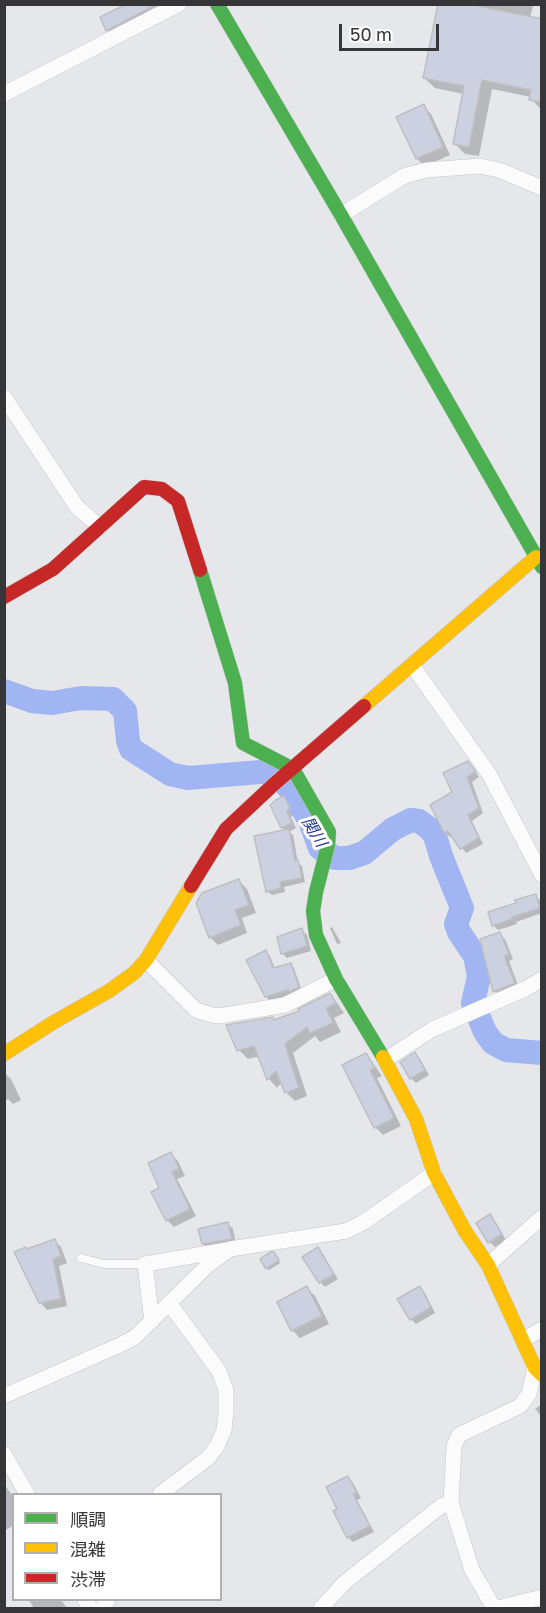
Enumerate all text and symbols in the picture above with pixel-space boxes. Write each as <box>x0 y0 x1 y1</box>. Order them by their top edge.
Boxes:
scale bar <box>342 12 442 50</box>
text: 50 m <box>350 23 392 45</box>
water label: 関川 <box>298 813 330 851</box>
legend <box>12 1493 222 1601</box>
text: 順調 <box>70 1508 106 1530</box>
text: 混雑 <box>70 1538 106 1560</box>
text: 渋滞 <box>70 1568 106 1590</box>

